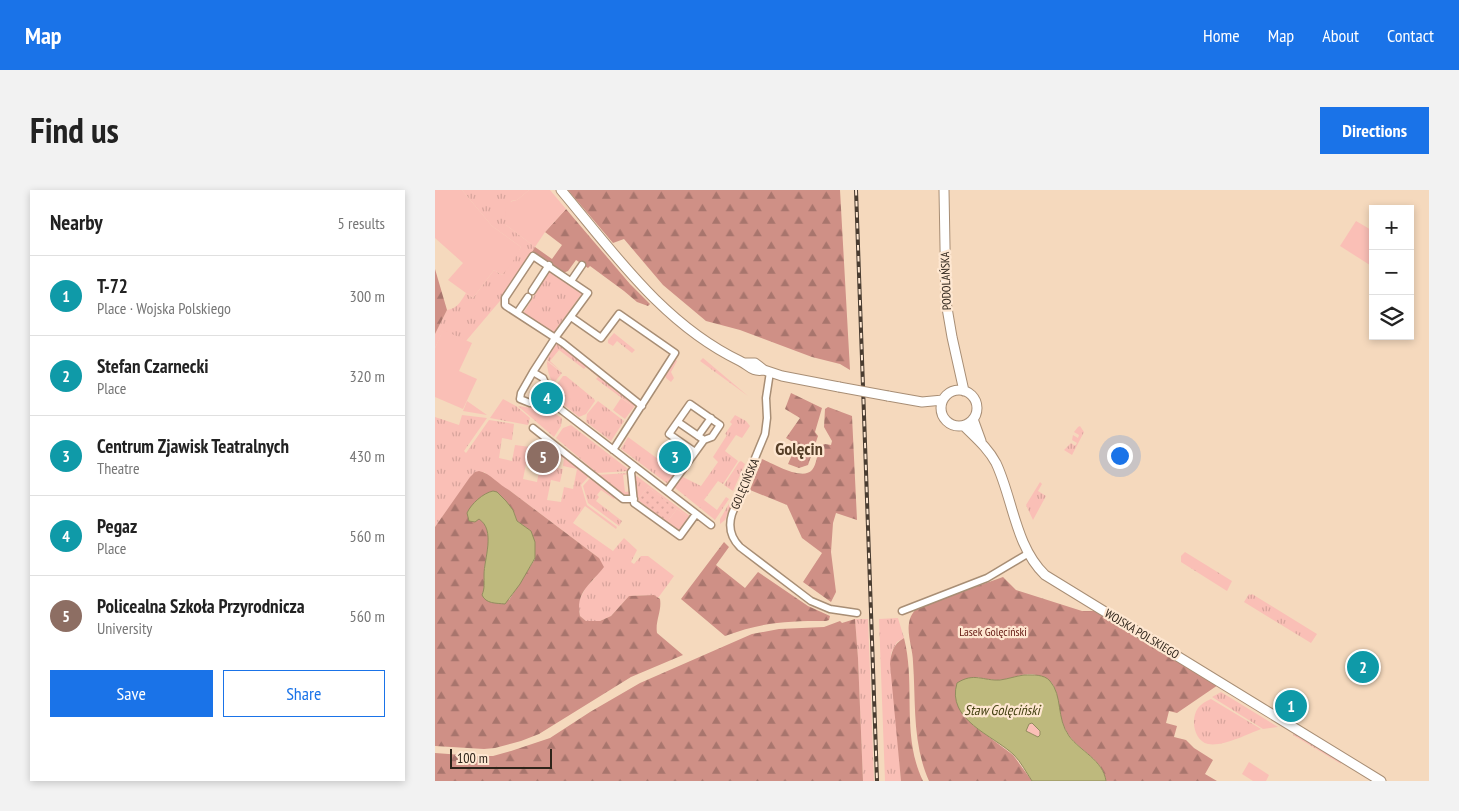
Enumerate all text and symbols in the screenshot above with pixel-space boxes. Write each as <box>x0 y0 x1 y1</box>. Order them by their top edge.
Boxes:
text: Map <box>25 20 62 51</box>
text: Home <box>1203 24 1240 47</box>
text: Map <box>1268 24 1294 47</box>
text: About <box>1322 24 1359 47</box>
text: Contact <box>1387 24 1434 47</box>
text: Find us <box>30 107 119 153</box>
button: Directions <box>1320 107 1429 154</box>
map controls <box>1369 205 1414 340</box>
button: + <box>1369 205 1414 250</box>
text: Nearby <box>50 209 103 236</box>
text: 5 results <box>338 213 385 233</box>
button: − <box>1369 250 1414 295</box>
street label: PODOLAŃSKA <box>937 251 954 310</box>
text: T-72 <box>97 274 128 298</box>
text: 1 <box>62 286 70 306</box>
text: 300 m <box>350 286 385 306</box>
button: layers <box>1369 295 1414 340</box>
text: Place · Wojska Polskiego <box>97 298 231 318</box>
text: Stefan Czarnecki <box>97 354 209 378</box>
text: 2 <box>62 366 70 386</box>
text: 320 m <box>350 366 385 386</box>
text: Place <box>97 378 126 398</box>
pin: 4 <box>531 379 563 417</box>
text: Centrum Zjawisk Teatralnych <box>97 434 289 458</box>
district label: Golęcin <box>775 437 823 460</box>
pin: 5 <box>527 438 559 476</box>
pin: 3 <box>659 438 691 476</box>
your location <box>1107 443 1133 469</box>
text: 3 <box>62 446 70 466</box>
text: 430 m <box>350 446 385 466</box>
street label: GOLĘCIŃSKA <box>727 456 762 512</box>
text: Theatre <box>97 458 140 478</box>
text: Pegaz <box>97 514 137 538</box>
text: 4 <box>62 526 70 546</box>
text: 560 m <box>350 526 385 546</box>
text: Place <box>97 538 126 558</box>
text: Policealna Szkoła Przyrodnicza <box>97 594 305 618</box>
street label: WOJSKA POLSKIEGO <box>1102 605 1183 662</box>
text: 5 <box>62 606 70 626</box>
text: 560 m <box>350 606 385 626</box>
text: University <box>97 618 152 638</box>
park label: Lasek Golęciński <box>959 624 1027 639</box>
pin: 2 <box>1347 648 1379 686</box>
button: Save <box>50 670 213 717</box>
button: Share <box>223 670 385 717</box>
pin: 1 <box>1275 687 1307 725</box>
water label: Staw Golęciński <box>964 701 1042 719</box>
scale bar <box>450 746 553 769</box>
text: 100 m <box>457 749 488 767</box>

